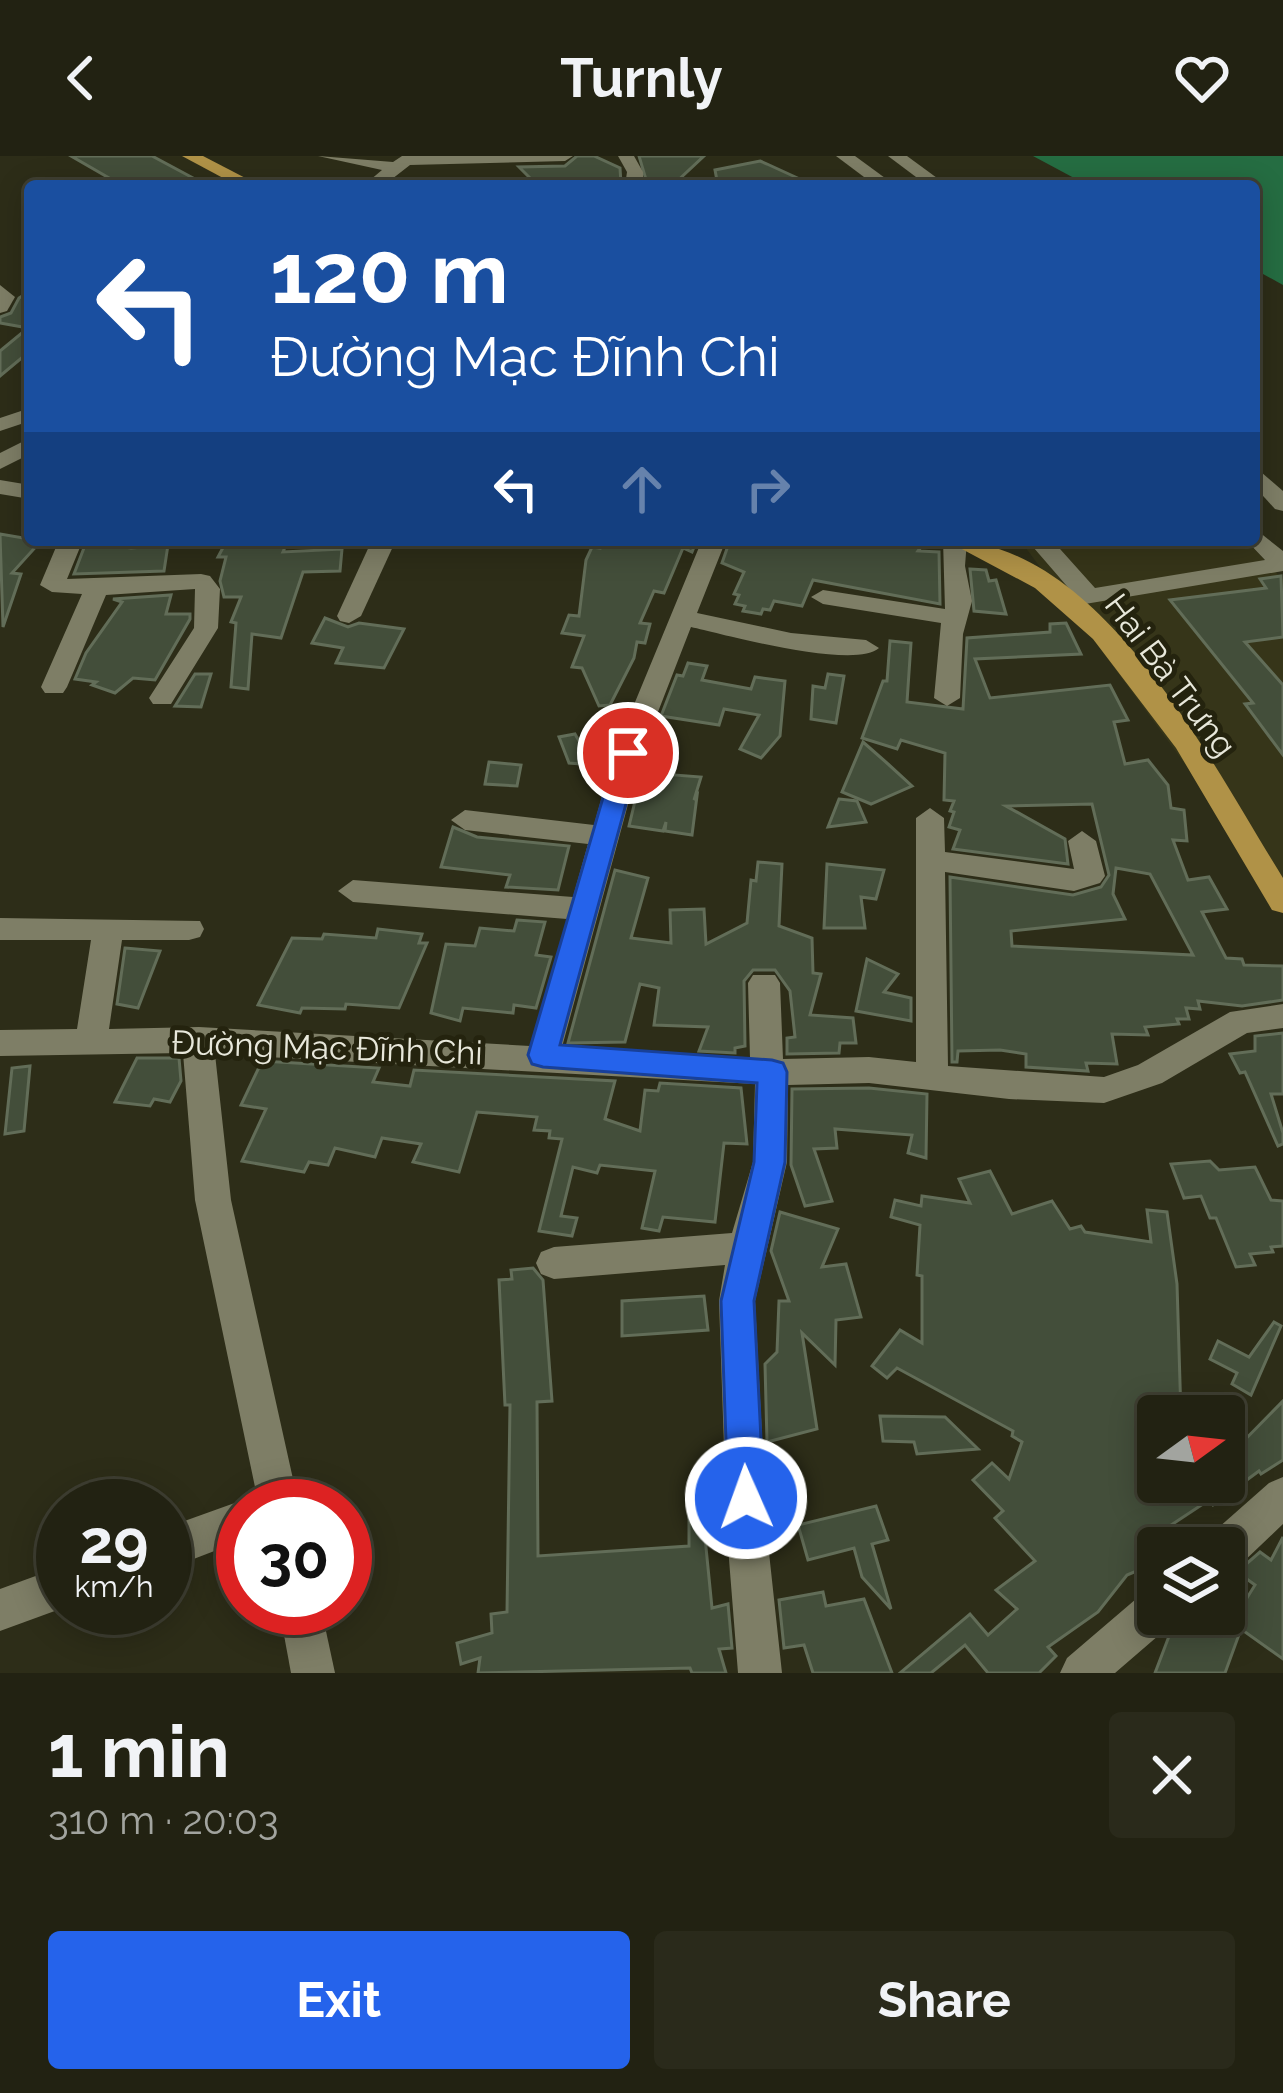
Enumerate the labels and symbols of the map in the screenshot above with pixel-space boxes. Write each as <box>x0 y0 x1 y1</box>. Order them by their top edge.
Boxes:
street label: Hai Bà Trưng <box>1097 586 1244 764</box>
pin <box>577 702 679 804</box>
street label: Đường Mạc Đĩnh Chi <box>171 1023 483 1072</box>
north arrow <box>1137 1395 1245 1503</box>
position arrow <box>683 1435 809 1561</box>
speed limit sign: 30 <box>216 1479 372 1635</box>

